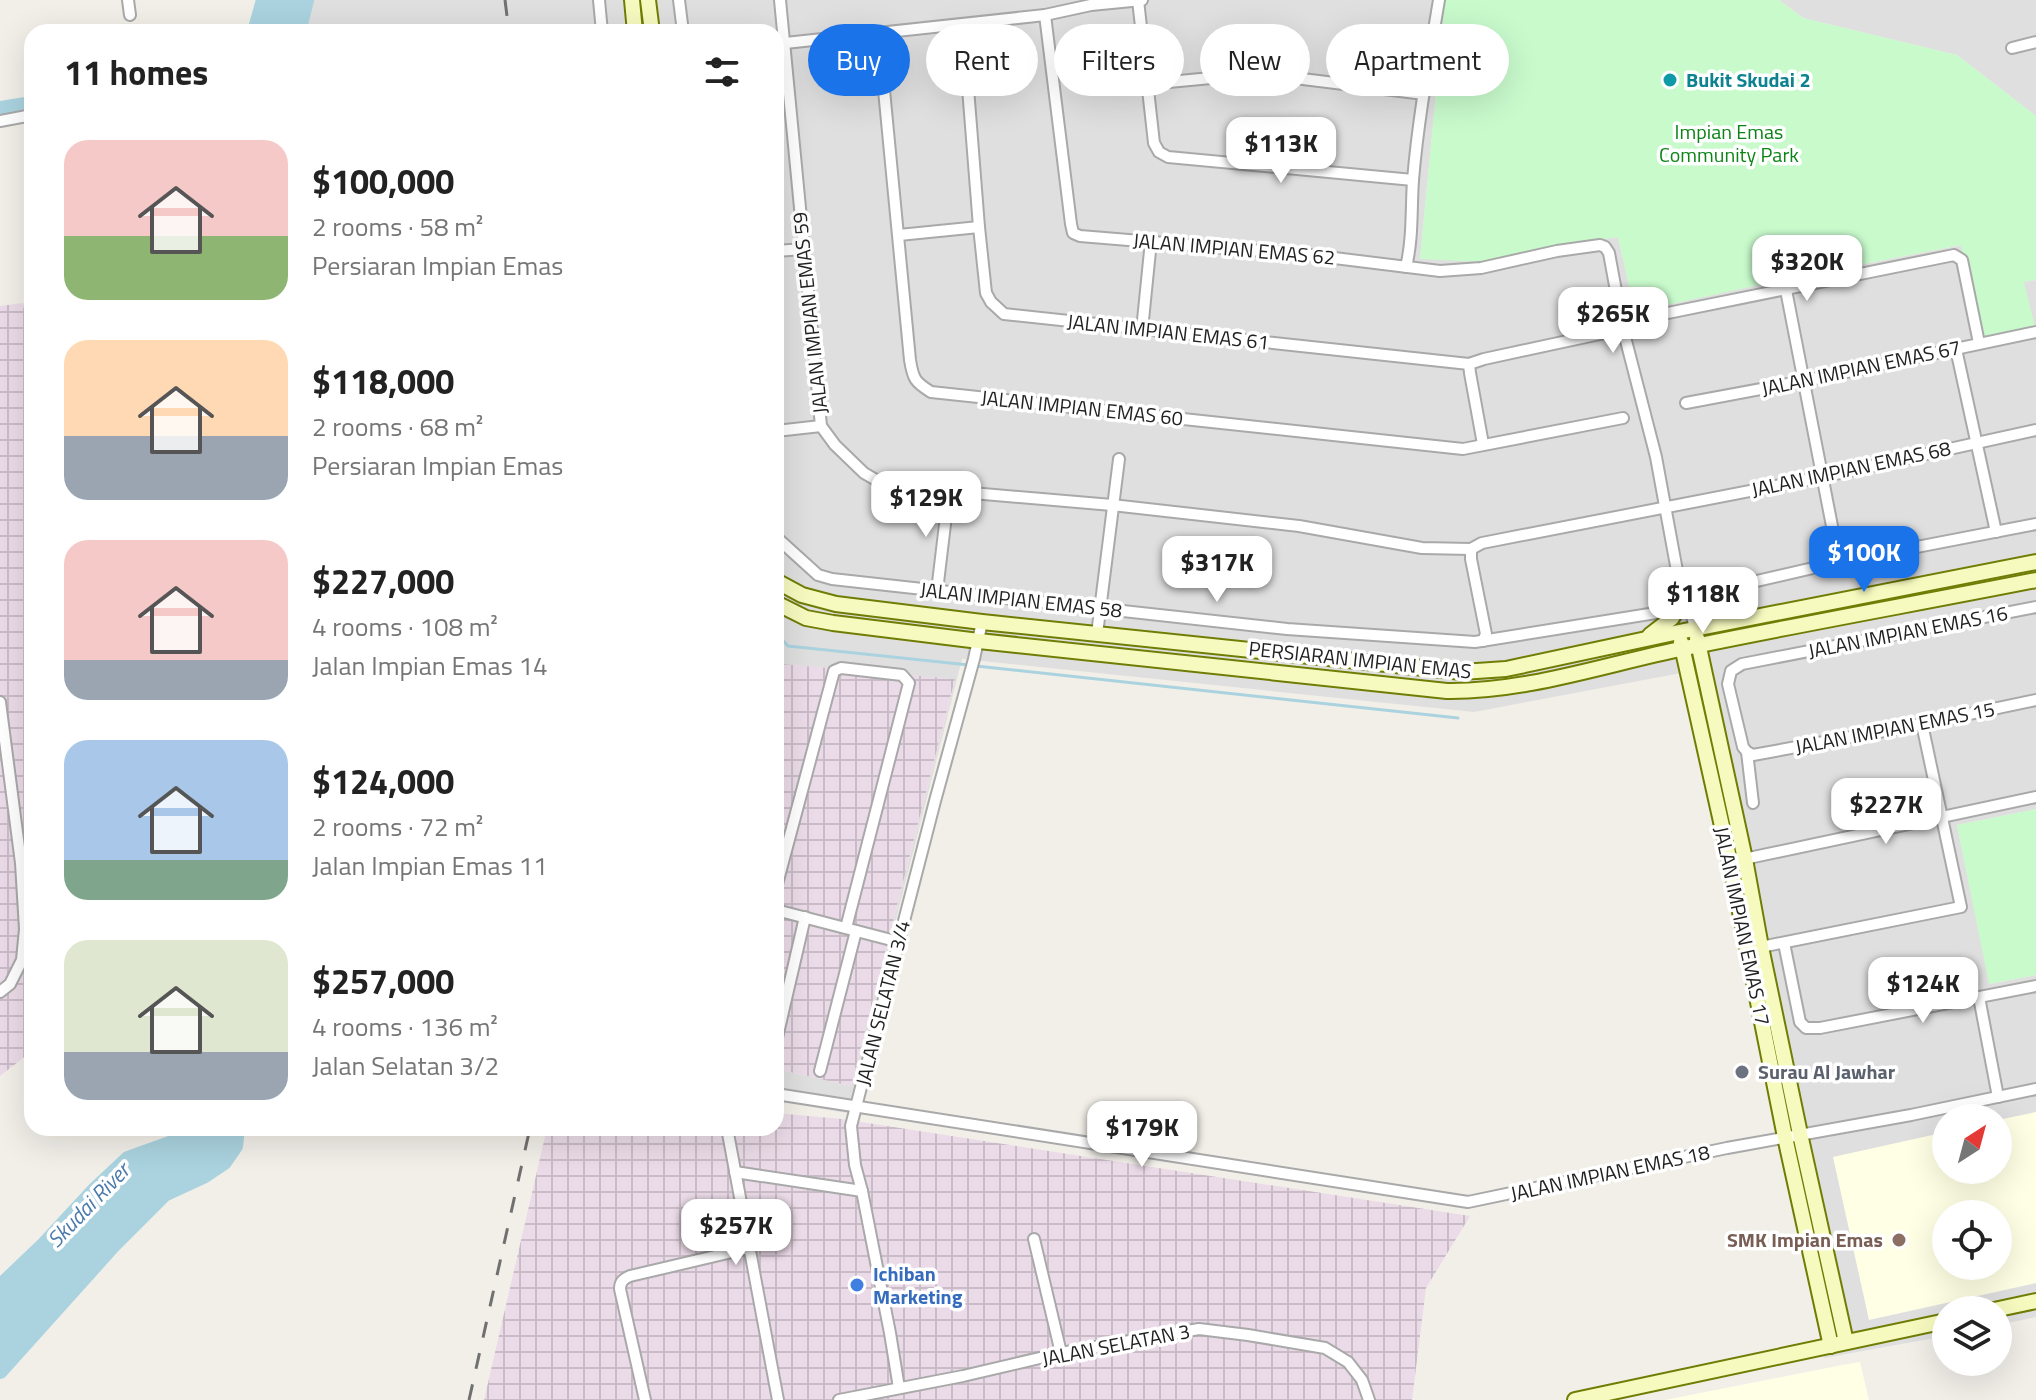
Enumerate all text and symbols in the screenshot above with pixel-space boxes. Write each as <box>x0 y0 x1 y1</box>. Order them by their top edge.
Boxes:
chip: Buy <box>808 24 910 96</box>
chip: Rent <box>926 24 1038 96</box>
chip: Filters <box>1054 24 1184 96</box>
chip: New <box>1200 24 1310 96</box>
chip: Apartment <box>1326 24 1509 96</box>
text: 11 homes <box>64 46 208 98</box>
icon: filters <box>700 50 744 94</box>
place label: Bukit Skudai 2 <box>1686 64 1811 95</box>
marker: Bukit Skudai 2 <box>1661 71 1679 89</box>
park label: Impian Emas Community Park <box>1659 116 1799 170</box>
pin: $113K <box>1225 117 1337 185</box>
text: $113K <box>1244 123 1318 162</box>
text: $100,000 <box>312 155 454 207</box>
icon: home <box>128 172 224 268</box>
text: 2 rooms · 58 m² <box>312 207 483 246</box>
street label: JALAN IMPIAN EMAS 59 <box>783 211 836 415</box>
street label: JALAN IMPIAN EMAS 62 <box>1132 224 1336 273</box>
pin: $320K <box>1751 235 1863 303</box>
text: $320K <box>1770 241 1844 280</box>
text: Persiaran Impian Emas <box>312 246 563 285</box>
pin: $265K <box>1557 287 1669 355</box>
text: $265K <box>1576 293 1650 332</box>
street label: JALAN IMPIAN EMAS 61 <box>1066 305 1270 358</box>
street label: JALAN IMPIAN EMAS 67 <box>1759 331 1963 404</box>
text: $118,000 <box>312 355 454 407</box>
icon: home <box>128 372 224 468</box>
street label: JALAN IMPIAN EMAS 60 <box>980 381 1184 434</box>
text: 2 rooms · 68 m² <box>312 407 483 446</box>
street label: JALAN IMPIAN EMAS 68 <box>1749 432 1953 505</box>
text: Persiaran Impian Emas <box>312 446 563 485</box>
pin: $129K <box>870 471 982 539</box>
text: $129K <box>889 477 963 516</box>
pin: $100K <box>1808 526 1920 594</box>
text: $100K <box>1827 532 1901 571</box>
pin: $317K <box>1161 536 1273 604</box>
text: $317K <box>1180 542 1254 581</box>
text: $227,000 <box>312 555 454 607</box>
pin: $118K <box>1647 567 1759 635</box>
icon: home <box>128 572 224 668</box>
street label: JALAN IMPIAN EMAS 58 <box>919 573 1123 626</box>
text: $118K <box>1666 573 1740 612</box>
street label: JALAN IMPIAN EMAS 16 <box>1805 597 2010 666</box>
text: 4 rooms · 108 m² <box>312 607 498 646</box>
street label: PERSIARAN IMPIAN EMAS <box>1247 632 1473 687</box>
text: Jalan Impian Emas 14 <box>312 646 548 685</box>
street label: JALAN IMPIAN EMAS 15 <box>1792 693 1997 762</box>
text: $124,000 <box>312 755 454 807</box>
icon: home <box>128 772 224 868</box>
pin: $227K <box>1830 778 1942 846</box>
text: $227K <box>1849 784 1923 823</box>
text: 2 rooms · 72 m² <box>312 807 483 846</box>
street label: JALAN IMPIAN EMAS 17 <box>1706 824 1779 1028</box>
text: Jalan Impian Emas 11 <box>312 846 548 885</box>
street label: JALAN SELATAN 3/4 <box>847 917 918 1089</box>
text: $257,000 <box>312 955 454 1007</box>
pin: $124K <box>1867 957 1979 1025</box>
text: $124K <box>1886 963 1960 1002</box>
icon: home <box>128 972 224 1068</box>
text: 4 rooms · 136 m² <box>312 1007 498 1046</box>
text: Jalan Selatan 3/2 <box>312 1046 499 1085</box>
place label: Surau Al Jawhar <box>1758 1056 1896 1087</box>
marker: Surau Al Jawhar <box>1733 1063 1751 1081</box>
pin: $179K <box>1086 1101 1198 1169</box>
north arrow <box>1932 1104 2012 1184</box>
map controls <box>1932 1104 2012 1376</box>
text: $179K <box>1105 1107 1179 1146</box>
street label: JALAN IMPIAN EMAS 18 <box>1508 1136 1712 1209</box>
water label: Skudai River <box>39 1153 139 1255</box>
pin: $257K <box>680 1199 792 1267</box>
button: locate <box>1932 1200 2012 1280</box>
text: $257K <box>699 1205 773 1244</box>
place label: SMK Impian Emas <box>1727 1224 1883 1255</box>
marker: SMK Impian Emas <box>1890 1231 1908 1249</box>
place label: Ichiban Marketing <box>873 1258 963 1312</box>
marker: Ichiban Marketing <box>848 1276 866 1294</box>
button: layers <box>1932 1296 2012 1376</box>
street label: JALAN SELATAN 3 <box>1039 1315 1193 1374</box>

